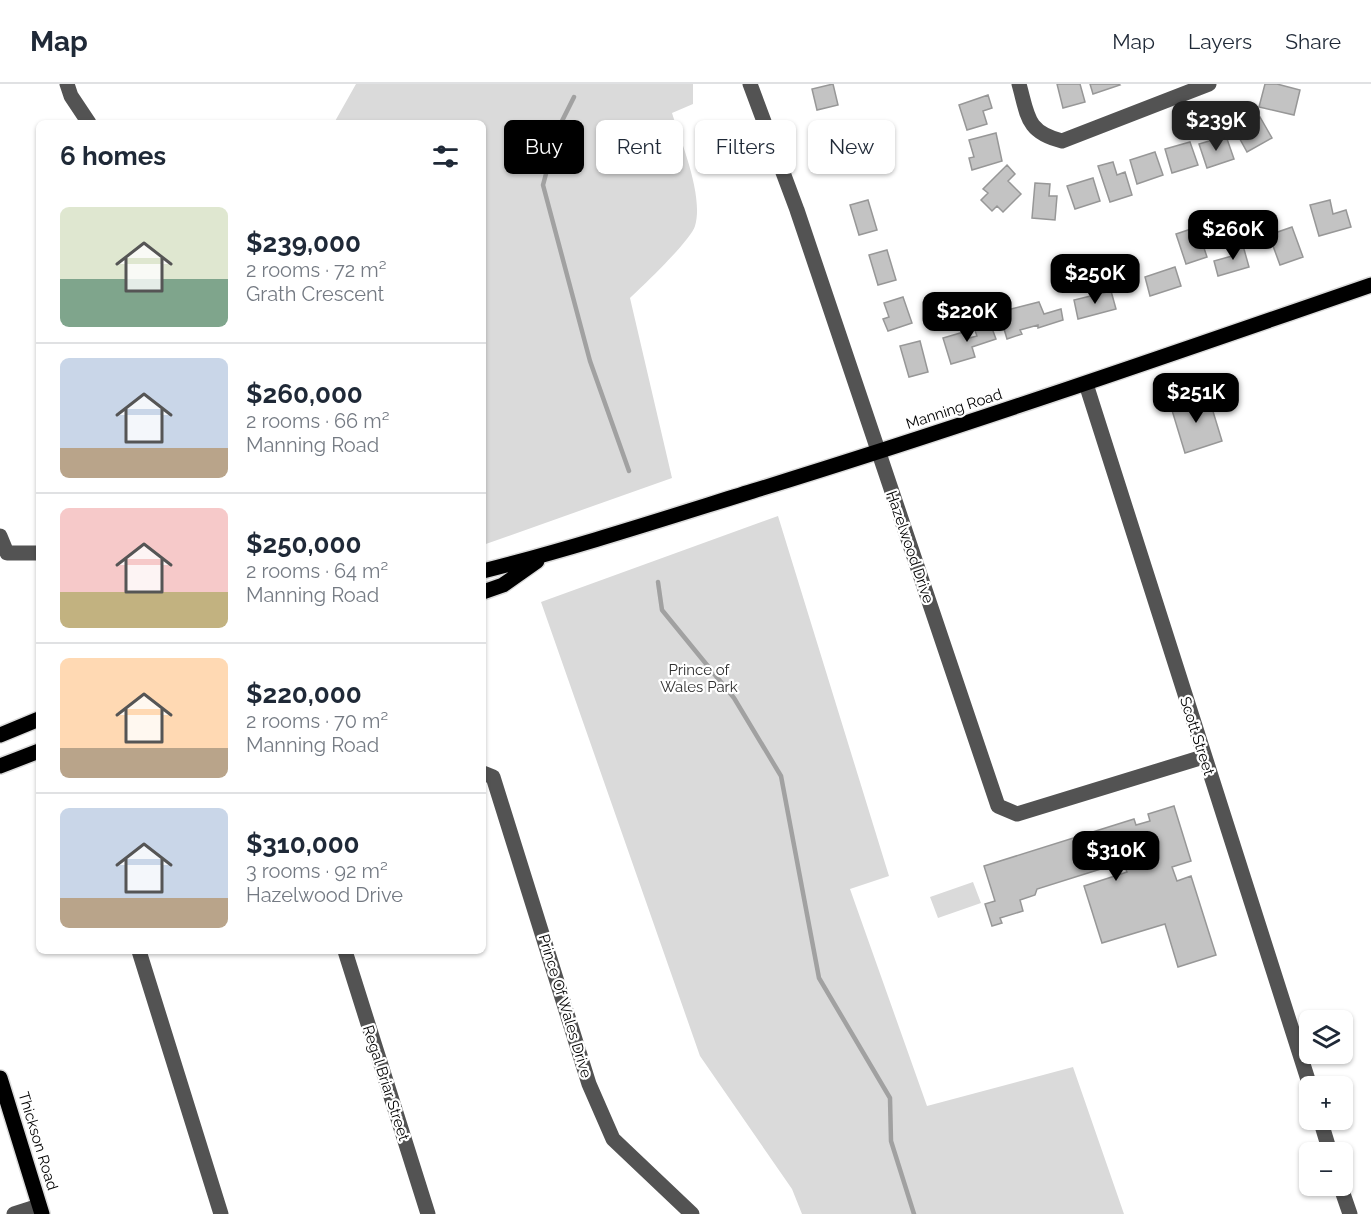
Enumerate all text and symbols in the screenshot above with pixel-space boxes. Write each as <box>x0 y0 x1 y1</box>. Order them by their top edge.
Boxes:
text: Map <box>30 25 88 58</box>
text: Map <box>1112 29 1155 54</box>
text: Layers <box>1188 29 1252 54</box>
text: Share <box>1285 29 1341 54</box>
pin: $239K <box>1174 101 1258 152</box>
text: $239K <box>1186 108 1246 132</box>
chip: Buy <box>504 120 584 174</box>
chip: Rent <box>596 120 683 174</box>
chip: Filters <box>695 120 796 174</box>
chip: New <box>808 120 895 174</box>
icon: filters <box>429 140 462 173</box>
text: 6 homes <box>60 141 166 171</box>
pin: $260K <box>1191 210 1275 261</box>
text: $260K <box>1202 217 1264 241</box>
text: $239,000 <box>246 228 361 258</box>
icon: home <box>108 231 180 303</box>
pin: $250K <box>1053 254 1137 305</box>
text: 2 rooms · 72 m² <box>246 258 386 282</box>
text: $250K <box>1065 261 1125 285</box>
text: Grath Crescent <box>246 282 384 306</box>
pin: $220K <box>925 292 1009 343</box>
text: $220K <box>937 299 997 323</box>
pin: $251K <box>1154 373 1238 424</box>
text: $260,000 <box>246 379 363 409</box>
text: $251K <box>1167 380 1225 404</box>
icon: home <box>108 382 180 454</box>
street label: Manning Road <box>904 385 1004 433</box>
text: 2 rooms · 66 m² <box>246 409 389 433</box>
text: Manning Road <box>246 433 379 457</box>
street label: Hazelwood Drive <box>882 488 938 606</box>
text: $250,000 <box>246 529 361 559</box>
icon: home <box>108 532 180 604</box>
text: 2 rooms · 64 m² <box>246 559 388 583</box>
text: Manning Road <box>246 583 379 607</box>
park label: Prince of Wales Park <box>660 661 738 696</box>
text: $220,000 <box>246 679 362 709</box>
icon: home <box>108 682 180 754</box>
street label: Scott Street <box>1176 694 1218 778</box>
text: 2 rooms · 70 m² <box>246 709 388 733</box>
text: Manning Road <box>246 733 379 757</box>
text: $310,000 <box>246 829 360 859</box>
pin: $310K <box>1074 831 1158 882</box>
icon: home <box>108 832 180 904</box>
text: $310K <box>1086 838 1146 862</box>
text: 3 rooms · 92 m² <box>246 859 388 883</box>
text: Hazelwood Drive <box>246 883 403 907</box>
street label: Prince Of Wales Drive <box>535 932 596 1080</box>
map controls <box>1299 1010 1353 1196</box>
button: layers <box>1299 1010 1353 1064</box>
street label: Regal Briar Street <box>359 1023 413 1143</box>
button: + <box>1299 1076 1353 1130</box>
street label: Thickson Road <box>14 1090 62 1192</box>
button: − <box>1299 1142 1353 1196</box>

